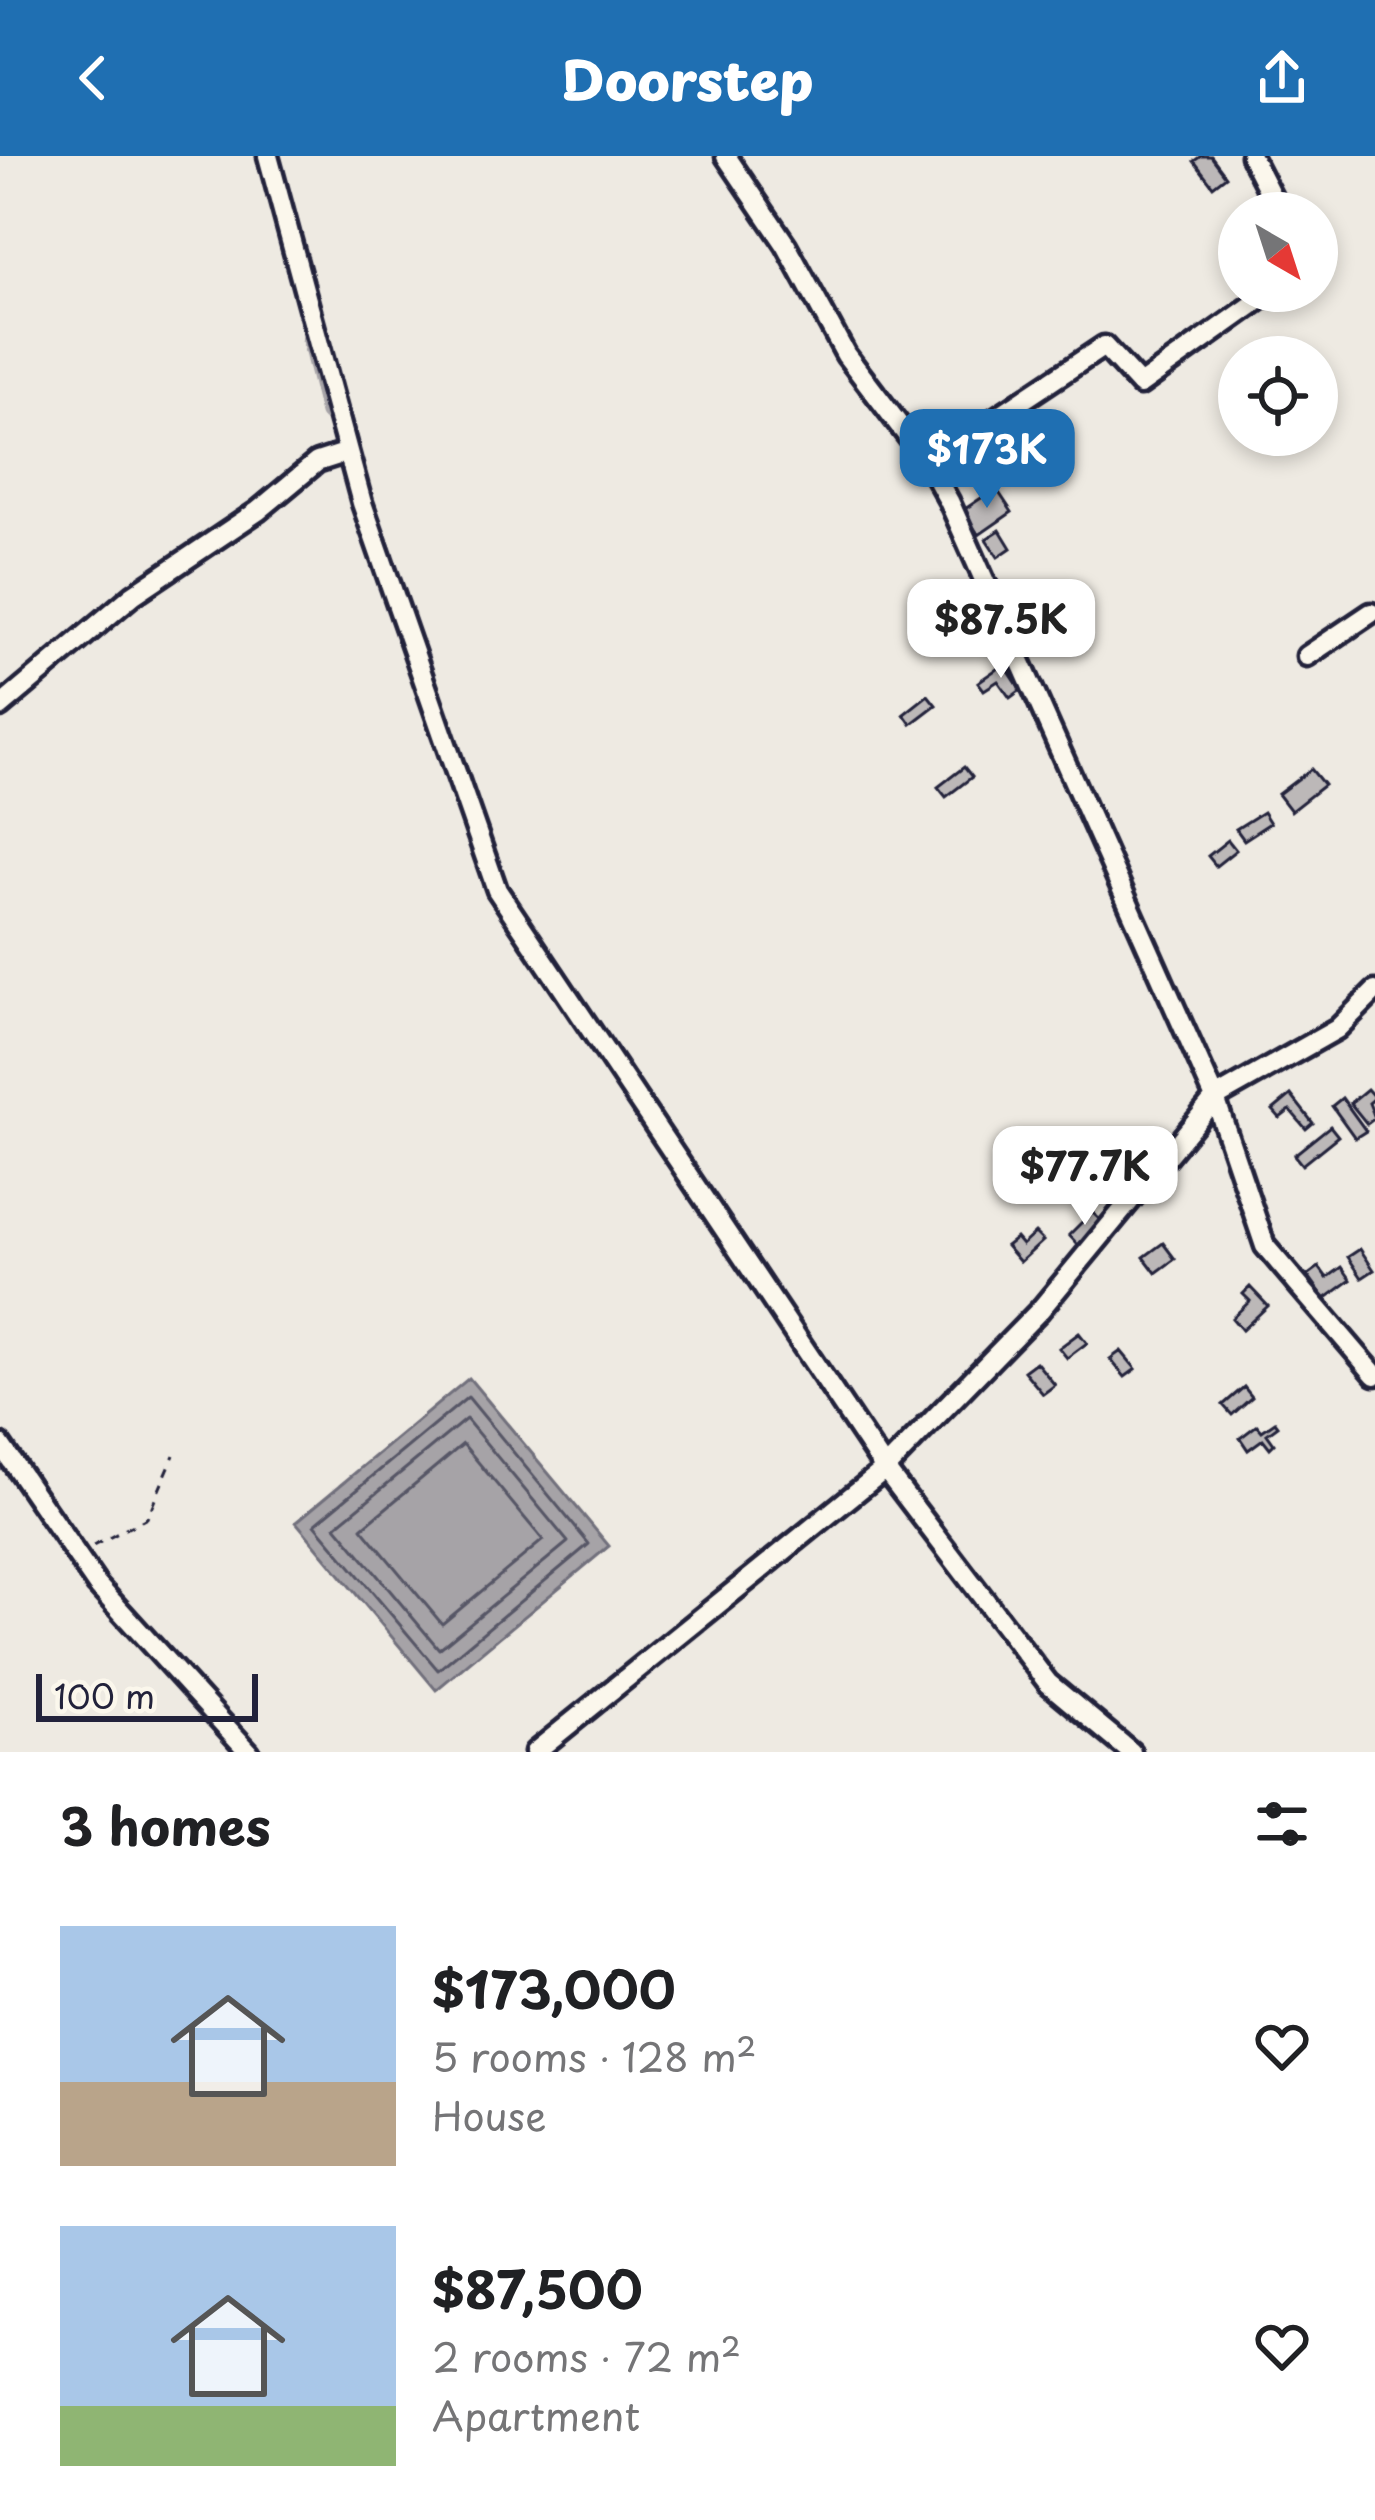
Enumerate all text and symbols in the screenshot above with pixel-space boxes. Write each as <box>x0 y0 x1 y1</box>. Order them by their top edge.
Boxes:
text: Doorstep <box>561 38 814 119</box>
icon: back <box>60 45 126 111</box>
icon: share <box>1249 45 1315 111</box>
north arrow <box>1218 192 1338 312</box>
map controls <box>1218 192 1338 456</box>
button: locate <box>1218 336 1338 456</box>
pin: $173K <box>903 409 1071 511</box>
text: $173K <box>927 418 1047 477</box>
pin: $87.5K <box>903 579 1099 681</box>
text: $87.5K <box>934 588 1068 647</box>
pin: $77.7K <box>987 1126 1183 1228</box>
text: $77.7K <box>1020 1135 1150 1194</box>
scale bar <box>36 1668 258 1721</box>
text: 100 m <box>54 1670 155 1720</box>
text: 3 homes <box>60 1786 271 1863</box>
icon: filters <box>1249 1791 1315 1857</box>
text: $173,000 <box>432 1949 676 2026</box>
icon: home <box>156 1974 300 2118</box>
icon: heart <box>1249 2013 1315 2079</box>
text: 5 rooms · 128 m² <box>432 2026 757 2085</box>
text: House <box>432 2085 546 2144</box>
text: $87,500 <box>432 2249 643 2326</box>
icon: home <box>156 2274 300 2418</box>
icon: heart <box>1249 2313 1315 2379</box>
text: 2 rooms · 72 m² <box>432 2326 741 2385</box>
text: Apartment <box>432 2385 640 2444</box>

